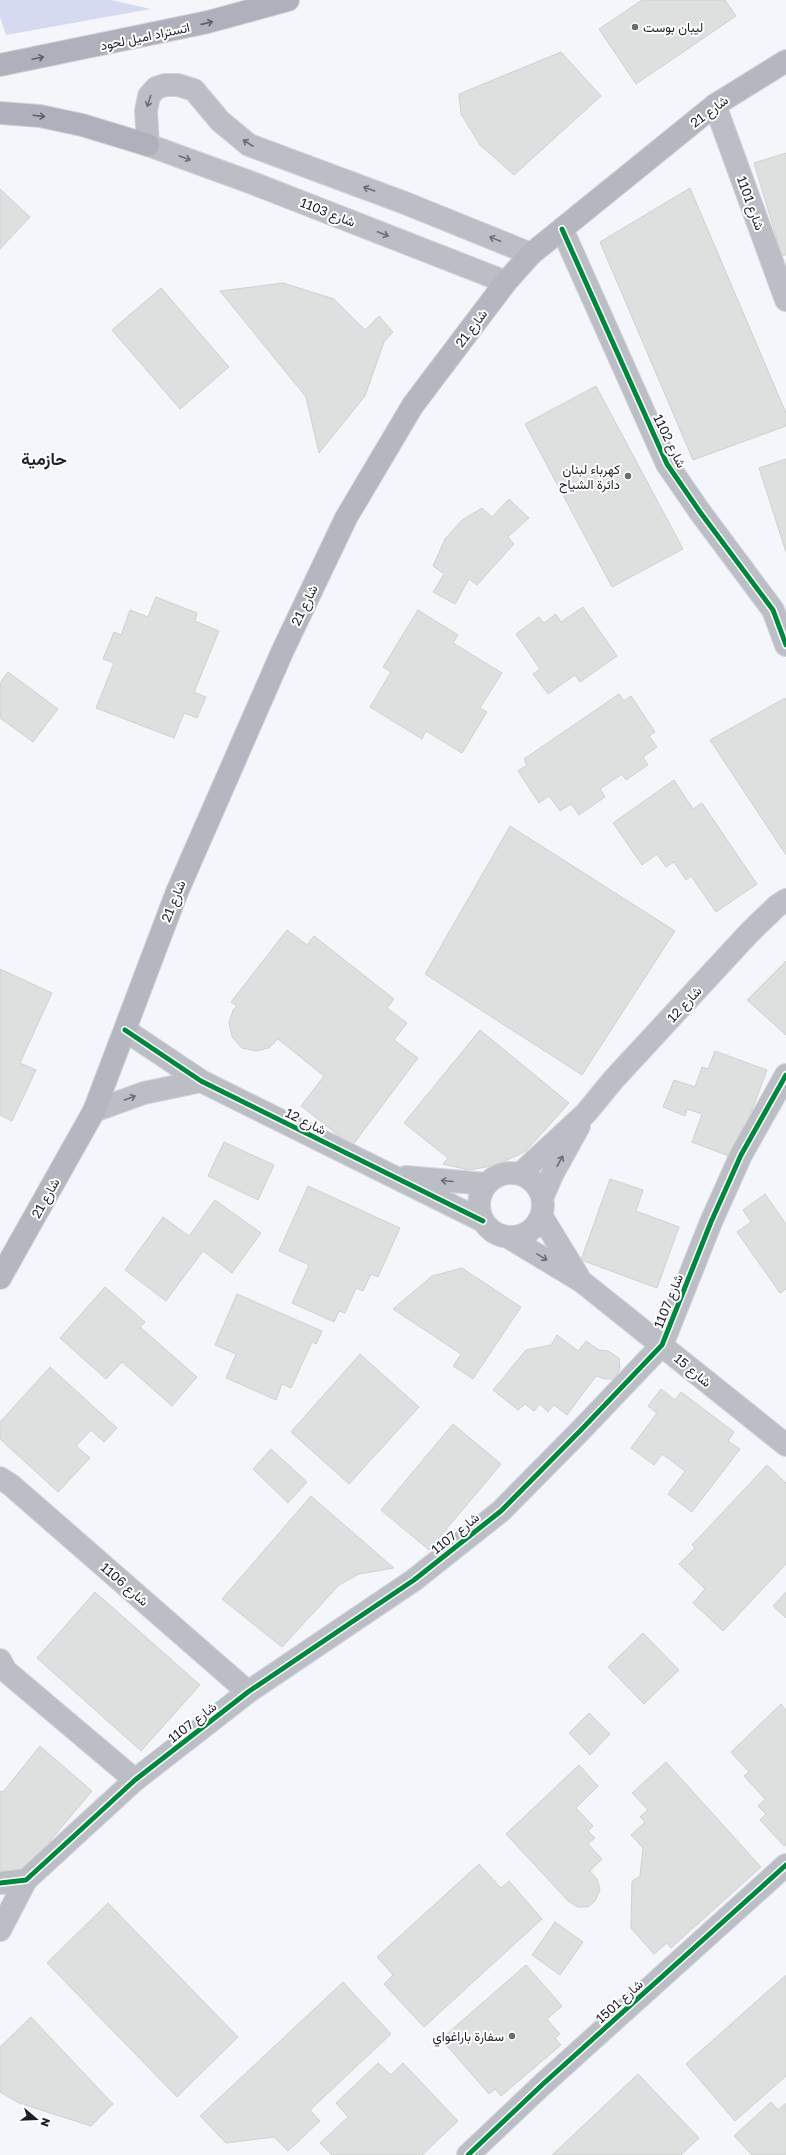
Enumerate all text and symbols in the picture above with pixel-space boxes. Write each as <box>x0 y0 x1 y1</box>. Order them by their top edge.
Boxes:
one-way arrow <box>200 18 213 26</box>
street label: اتستراد اميل لحود <box>99 19 191 54</box>
place label: ليبان بوست <box>643 19 703 36</box>
marker: ليبان بوست <box>630 22 640 32</box>
one-way arrow <box>31 53 44 61</box>
street label: شارع 21 <box>687 92 732 132</box>
one-way arrow <box>144 95 152 107</box>
one-way arrow <box>32 112 45 120</box>
one-way arrow <box>242 138 253 147</box>
one-way arrow <box>178 155 190 163</box>
street label: شارع 1101 <box>732 174 768 233</box>
one-way arrow <box>363 185 375 193</box>
street label: شارع 1103 <box>297 194 358 232</box>
one-way arrow <box>376 230 388 238</box>
one-way arrow <box>489 235 501 242</box>
street label: شارع 21 <box>452 306 492 351</box>
street label: شارع 1102 <box>648 412 690 471</box>
district label: حازمية <box>21 448 67 470</box>
place label: كهرباء لبنان دائرة الشياح <box>559 461 620 494</box>
marker: كهرباء لبنان دائرة الشياح <box>623 471 633 481</box>
street label: شارع 21 <box>287 582 322 629</box>
street label: شارع 21 <box>157 878 190 925</box>
street label: شارع 12 <box>663 983 706 1027</box>
one-way arrow <box>124 1094 137 1101</box>
street label: شارع 12 <box>282 1104 329 1139</box>
one-way arrow <box>556 1155 564 1167</box>
street label: شارع 21 <box>28 1175 64 1222</box>
one-way arrow <box>441 1177 454 1185</box>
one-way arrow <box>536 1254 548 1262</box>
street label: شارع 1107 <box>650 1272 688 1331</box>
street label: شارع 15 <box>670 1350 715 1392</box>
street label: شارع 1107 <box>428 1509 483 1559</box>
street label: شارع 1106 <box>97 1559 152 1611</box>
street label: شارع 1107 <box>165 1698 221 1747</box>
street label: شارع 1501 <box>592 1976 647 2028</box>
place label: سفارة باراغواي <box>433 2028 504 2047</box>
marker: سفارة باراغواي <box>507 2031 517 2041</box>
north arrow <box>16 2099 56 2139</box>
text: N <box>38 2116 53 2128</box>

